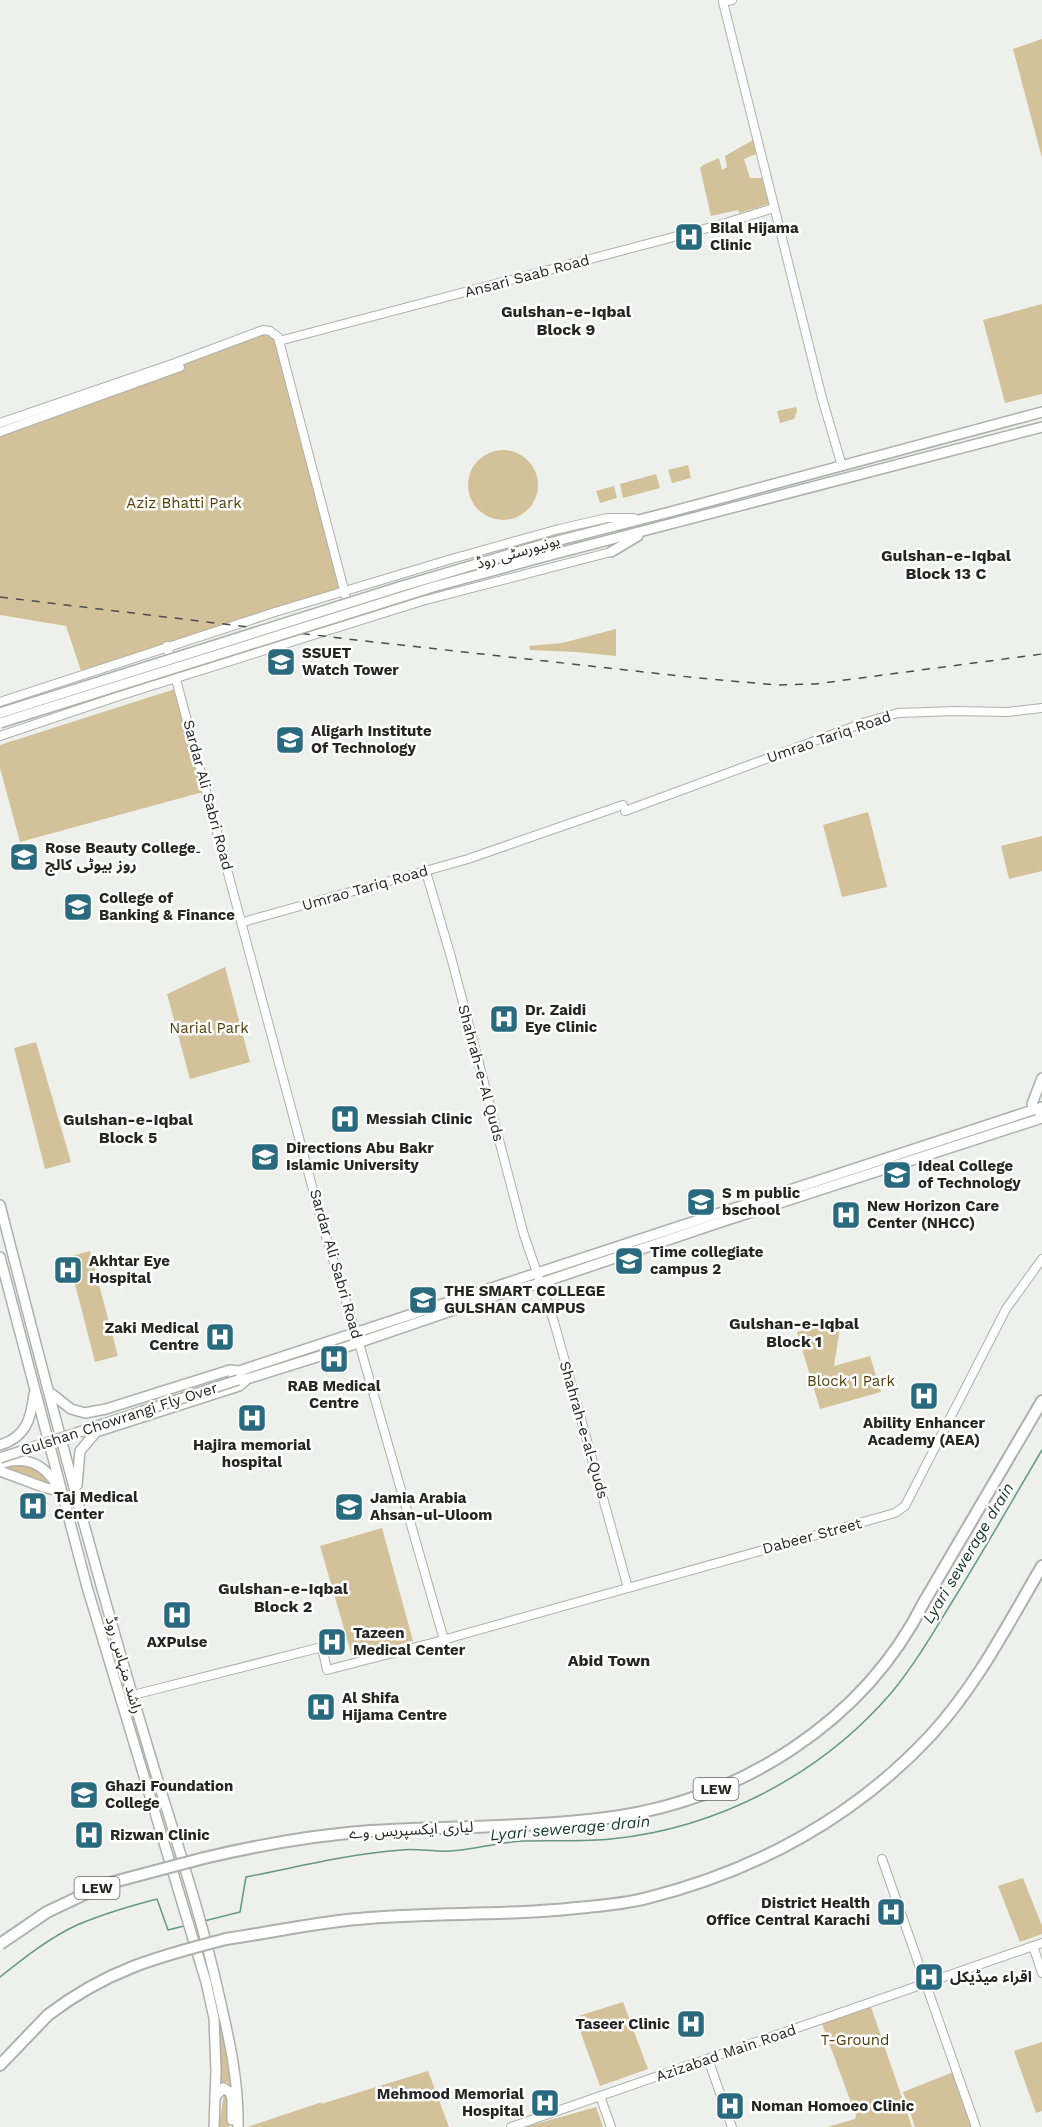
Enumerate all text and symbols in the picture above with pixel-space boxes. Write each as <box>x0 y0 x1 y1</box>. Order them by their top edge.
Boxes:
place label: Bilal Hijama Clinic <box>710 219 799 254</box>
hospital icon: Bilal Hijama Clinic <box>673 221 705 253</box>
street label: Ansari Saab Road <box>463 251 591 301</box>
district label: Gulshan-e-Iqbal Block 9 <box>501 302 632 339</box>
park label: Aziz Bhatti Park <box>126 494 242 512</box>
street label: یونیورسٹی روڈ <box>474 531 562 573</box>
district label: Gulshan-e-Iqbal Block 13 C <box>881 546 1012 583</box>
place label: SSUET Watch Tower <box>302 644 399 679</box>
school or university icon: SSUET Watch Tower <box>265 646 297 678</box>
street label: Umrao Tariq Road <box>765 707 893 767</box>
street label: Sardar Ali Sabri Road <box>179 718 237 872</box>
place label: Aligarh Institute Of Technology <box>311 722 432 757</box>
school or university icon: Aligarh Institute Of Technology <box>274 724 306 756</box>
place label: Rose Beauty College۔ روز بیوٹی کالج <box>45 839 201 876</box>
school or university icon: Rose Beauty College۔ روز بیوٹی کالج <box>8 841 40 873</box>
street label: Umrao Tariq Road <box>300 861 430 915</box>
place label: College of Banking & Finance <box>99 889 235 924</box>
school or university icon: College of Banking & Finance <box>62 891 94 923</box>
place label: Dr. Zaidi Eye Clinic <box>525 1001 598 1036</box>
street label: Shahrah-e-Al Quds <box>454 1003 508 1143</box>
hospital icon: Dr. Zaidi Eye Clinic <box>488 1003 520 1035</box>
park label: Narial Park <box>169 1019 249 1037</box>
hospital icon: Messiah Clinic <box>329 1103 361 1135</box>
district label: Gulshan-e-Iqbal Block 5 <box>63 1110 194 1147</box>
place label: Messiah Clinic <box>366 1110 473 1128</box>
place label: Directions Abu Bakr Islamic University <box>286 1139 434 1174</box>
school or university icon: Directions Abu Bakr Islamic University <box>249 1141 281 1173</box>
place label: Ideal College of Technology <box>918 1157 1021 1192</box>
school or university icon: Ideal College of Technology <box>881 1159 913 1191</box>
place label: S m public bschool <box>722 1184 801 1219</box>
school or university icon: S m public bschool <box>685 1186 717 1218</box>
street label: Sardar Ali Sabri Road <box>306 1187 366 1341</box>
place label: New Horizon Care Center (NHCC) <box>867 1197 999 1232</box>
hospital icon: New Horizon Care Center (NHCC) <box>830 1199 862 1231</box>
place label: Time collegiate campus 2 <box>650 1243 764 1278</box>
school or university icon: Time collegiate campus 2 <box>613 1245 645 1277</box>
place label: Akhtar Eye Hospital <box>89 1252 170 1287</box>
hospital icon: Akhtar Eye Hospital <box>52 1254 84 1286</box>
place label: THE SMART COLLEGE GULSHAN CAMPUS <box>444 1282 605 1317</box>
school or university icon: THE SMART COLLEGE GULSHAN CAMPUS <box>407 1284 439 1316</box>
district label: Gulshan-e-Iqbal Block 1 <box>729 1314 860 1351</box>
place label: Zaki Medical Centre <box>105 1319 199 1354</box>
hospital icon: Zaki Medical Centre <box>204 1321 236 1353</box>
hospital icon: RAB Medical Centre <box>318 1343 350 1375</box>
street label: Shahrah-e-al-Quds <box>556 1359 612 1501</box>
park label: Block 1 Park <box>807 1372 895 1390</box>
place label: RAB Medical Centre <box>287 1377 381 1412</box>
street label: Gulshan Chowrangi Fly Over <box>18 1379 220 1459</box>
hospital icon: Ability Enhancer Academy (AEA) <box>908 1380 940 1412</box>
hospital icon: Hajira memorial hospital <box>236 1402 268 1434</box>
place label: Ability Enhancer Academy (AEA) <box>863 1414 985 1449</box>
place label: Hajira memorial hospital <box>193 1436 311 1471</box>
water label: Lyari sewerage drain <box>918 1479 1018 1627</box>
place label: Taj Medical Center <box>54 1488 138 1523</box>
place label: Jamia Arabia Ahsan-ul-Uloom <box>370 1489 492 1524</box>
hospital icon: Taj Medical Center <box>17 1490 49 1522</box>
school or university icon: Jamia Arabia Ahsan-ul-Uloom <box>333 1491 365 1523</box>
street label: Dabeer Street <box>760 1514 864 1558</box>
district label: Gulshan-e-Iqbal Block 2 <box>218 1579 349 1616</box>
hospital icon: AXPulse <box>161 1599 193 1631</box>
street label: راشد منہاس روڈ <box>102 1614 146 1716</box>
place label: Tazeen Medical Center <box>353 1624 466 1659</box>
hospital icon: Tazeen Medical Center <box>316 1626 348 1658</box>
place label: AXPulse <box>147 1633 208 1651</box>
district label: Abid Town <box>568 1651 650 1670</box>
place label: Al Shifa Hijama Centre <box>342 1689 448 1724</box>
hospital icon: Al Shifa Hijama Centre <box>305 1691 337 1723</box>
place label: Ghazi Foundation College <box>105 1777 233 1812</box>
road number: LEW <box>694 1778 738 1800</box>
school or university icon: Ghazi Foundation College <box>68 1779 100 1811</box>
water label: Lyari sewerage drain <box>489 1812 651 1844</box>
street label: لیاری ایکسپریس وے <box>348 1818 474 1843</box>
hospital icon: Rizwan Clinic <box>73 1819 105 1851</box>
place label: Rizwan Clinic <box>110 1826 210 1844</box>
road number: LEW <box>74 1877 120 1899</box>
place label: District Health Office Central Karachi <box>706 1894 870 1929</box>
hospital icon: District Health Office Central Karachi <box>875 1896 907 1928</box>
hospital icon: اقراء میڈیکل <box>913 1961 945 1993</box>
place label: اقراء میڈیکل <box>950 1968 1032 1986</box>
hospital icon: Taseer Clinic <box>675 2008 707 2040</box>
place label: Taseer Clinic <box>575 2015 670 2033</box>
street label: Azizabad Main Road <box>654 2021 798 2085</box>
park label: T-Ground <box>820 2031 890 2049</box>
place label: Mehmood Memorial Hospital <box>377 2085 524 2120</box>
hospital icon: Mehmood Memorial Hospital <box>529 2087 561 2119</box>
hospital icon: Noman Homoeo Clinic <box>714 2090 746 2122</box>
place label: Noman Homoeo Clinic <box>751 2097 915 2115</box>

